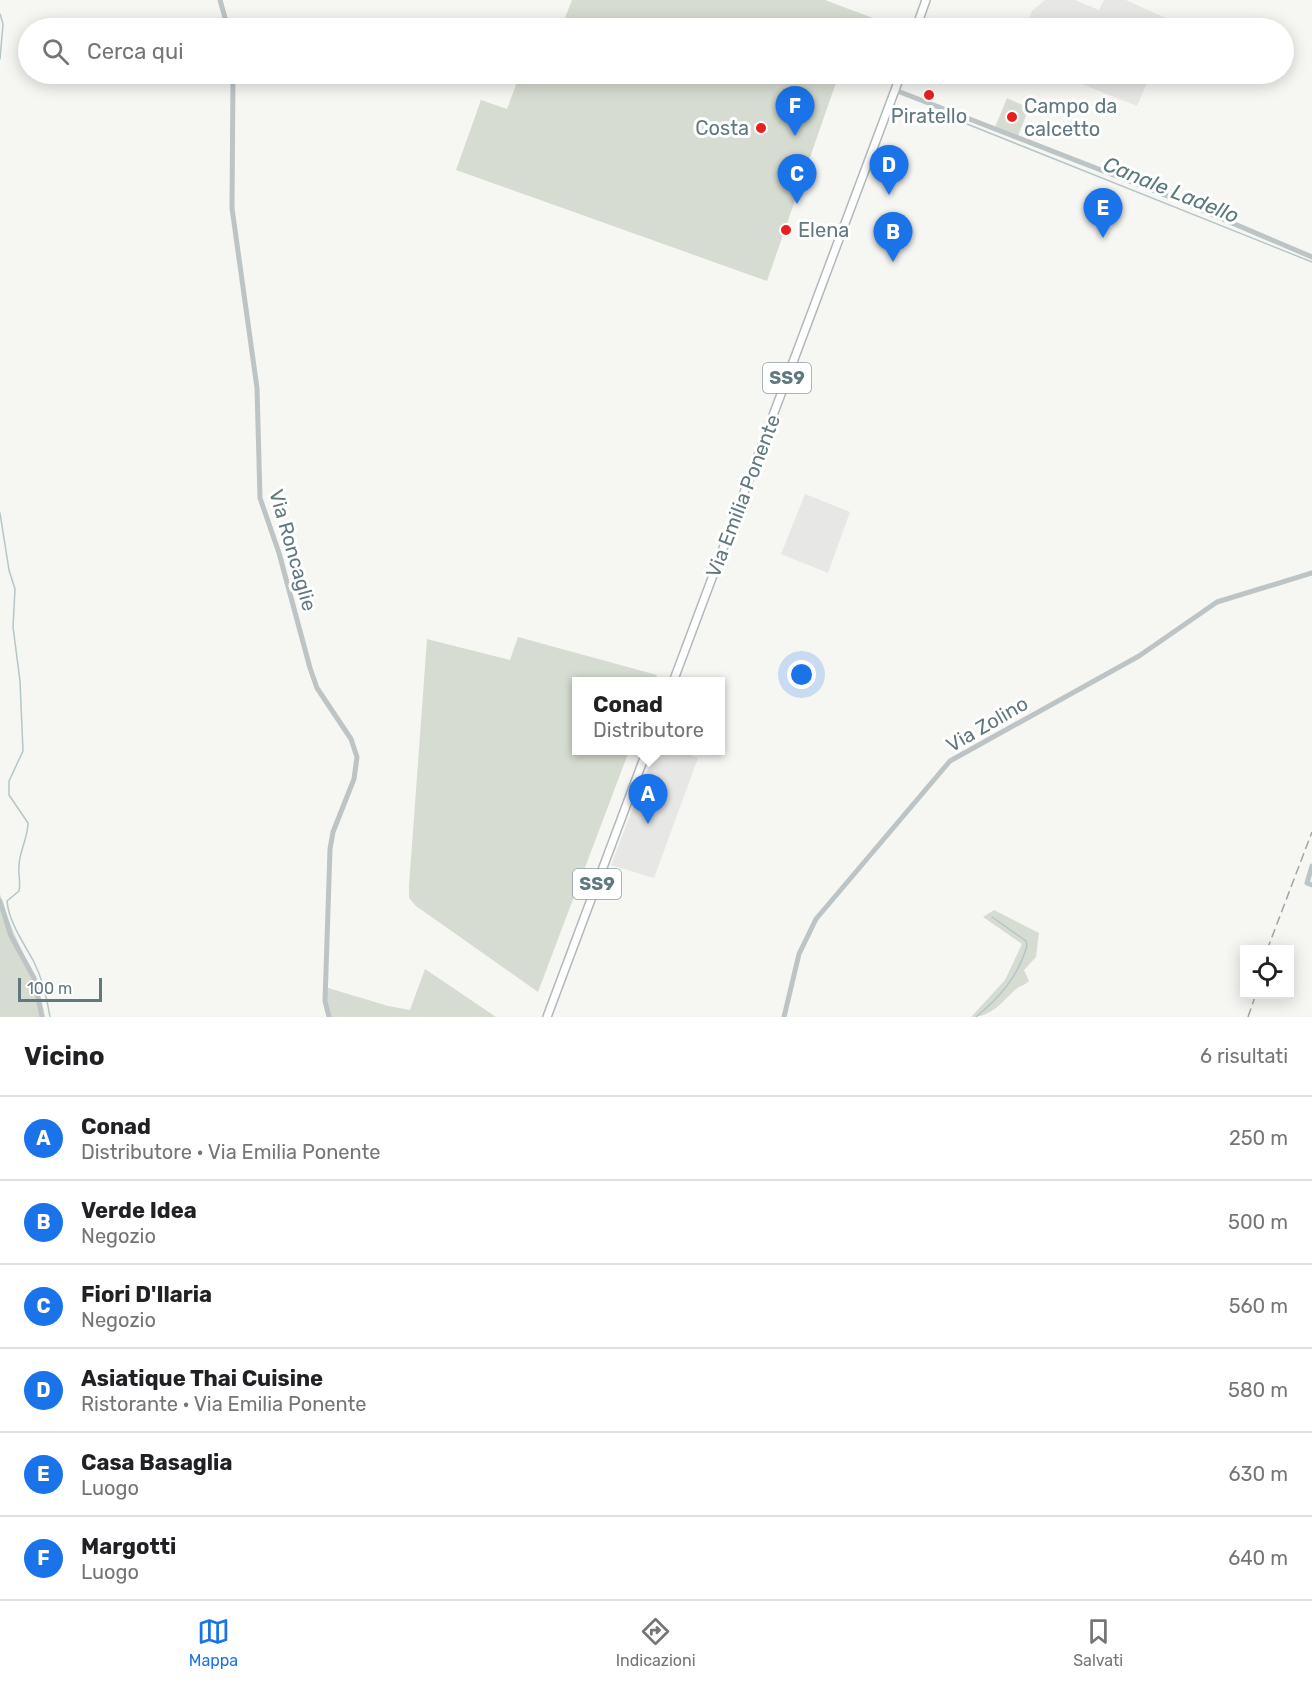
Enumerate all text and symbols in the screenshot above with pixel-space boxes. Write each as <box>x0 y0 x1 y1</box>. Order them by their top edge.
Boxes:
search box <box>18 18 1294 84</box>
icon: search <box>39 35 72 68</box>
text: Cerca qui <box>87 38 183 65</box>
pin: F <box>776 86 814 136</box>
marker: Piratello <box>922 88 936 102</box>
place label: Campo da calcetto <box>1024 94 1117 141</box>
place label: Piratello <box>891 104 967 128</box>
marker: Campo da calcetto <box>1005 110 1019 124</box>
place label: Costa <box>695 116 749 140</box>
marker: Costa <box>754 121 768 135</box>
pin: D <box>870 146 908 195</box>
water label: Canale Ladello <box>1100 151 1243 228</box>
pin: C <box>778 154 816 204</box>
pin: E <box>1084 188 1122 238</box>
pin: B <box>874 212 912 262</box>
place label: Elena <box>798 218 849 242</box>
marker: Elena <box>779 223 793 237</box>
road number: SS9 <box>763 363 811 393</box>
street label: Via Emilia Ponente <box>701 411 785 581</box>
street label: Via Roncaglie <box>264 486 322 614</box>
your location <box>787 660 816 689</box>
popup <box>572 677 725 755</box>
text: Conad <box>593 691 663 718</box>
street label: Via Zolino <box>942 691 1032 757</box>
text: Distributore <box>593 718 704 742</box>
pin: A <box>628 774 668 824</box>
road number: SS9 <box>573 869 621 899</box>
map controls <box>1240 945 1294 999</box>
button: locate <box>1240 945 1294 999</box>
scale bar <box>18 975 102 1002</box>
text: 100 m <box>27 979 72 998</box>
text: Vicino <box>24 1041 105 1072</box>
text: 6 risultati <box>1200 1044 1288 1068</box>
text: Conad <box>81 1113 151 1140</box>
text: A <box>36 1126 51 1150</box>
text: 250 m <box>1229 1126 1288 1150</box>
text: Distributore · Via Emilia Ponente <box>81 1140 380 1164</box>
text: Verde Idea <box>81 1197 197 1224</box>
text: B <box>36 1210 51 1234</box>
text: 500 m <box>1228 1210 1288 1234</box>
text: Negozio <box>81 1224 156 1248</box>
text: Fiori D'Ilaria <box>81 1281 212 1308</box>
text: C <box>36 1294 51 1318</box>
text: 560 m <box>1229 1294 1288 1318</box>
text: Negozio <box>81 1308 156 1332</box>
text: Asiatique Thai Cuisine <box>81 1365 323 1392</box>
text: D <box>36 1378 51 1402</box>
text: 580 m <box>1228 1378 1288 1402</box>
text: Ristorante · Via Emilia Ponente <box>81 1392 366 1416</box>
text: Casa Basaglia <box>81 1449 232 1476</box>
text: E <box>37 1462 50 1486</box>
text: 630 m <box>1229 1462 1288 1486</box>
text: Luogo <box>81 1476 139 1500</box>
text: Margotti <box>81 1533 176 1560</box>
text: F <box>37 1546 50 1570</box>
text: 640 m <box>1228 1546 1288 1570</box>
text: Luogo <box>81 1560 139 1584</box>
tab: Mappa <box>189 1615 238 1670</box>
tab: Indicazioni <box>616 1615 696 1670</box>
tab: Salvati <box>1073 1615 1123 1670</box>

